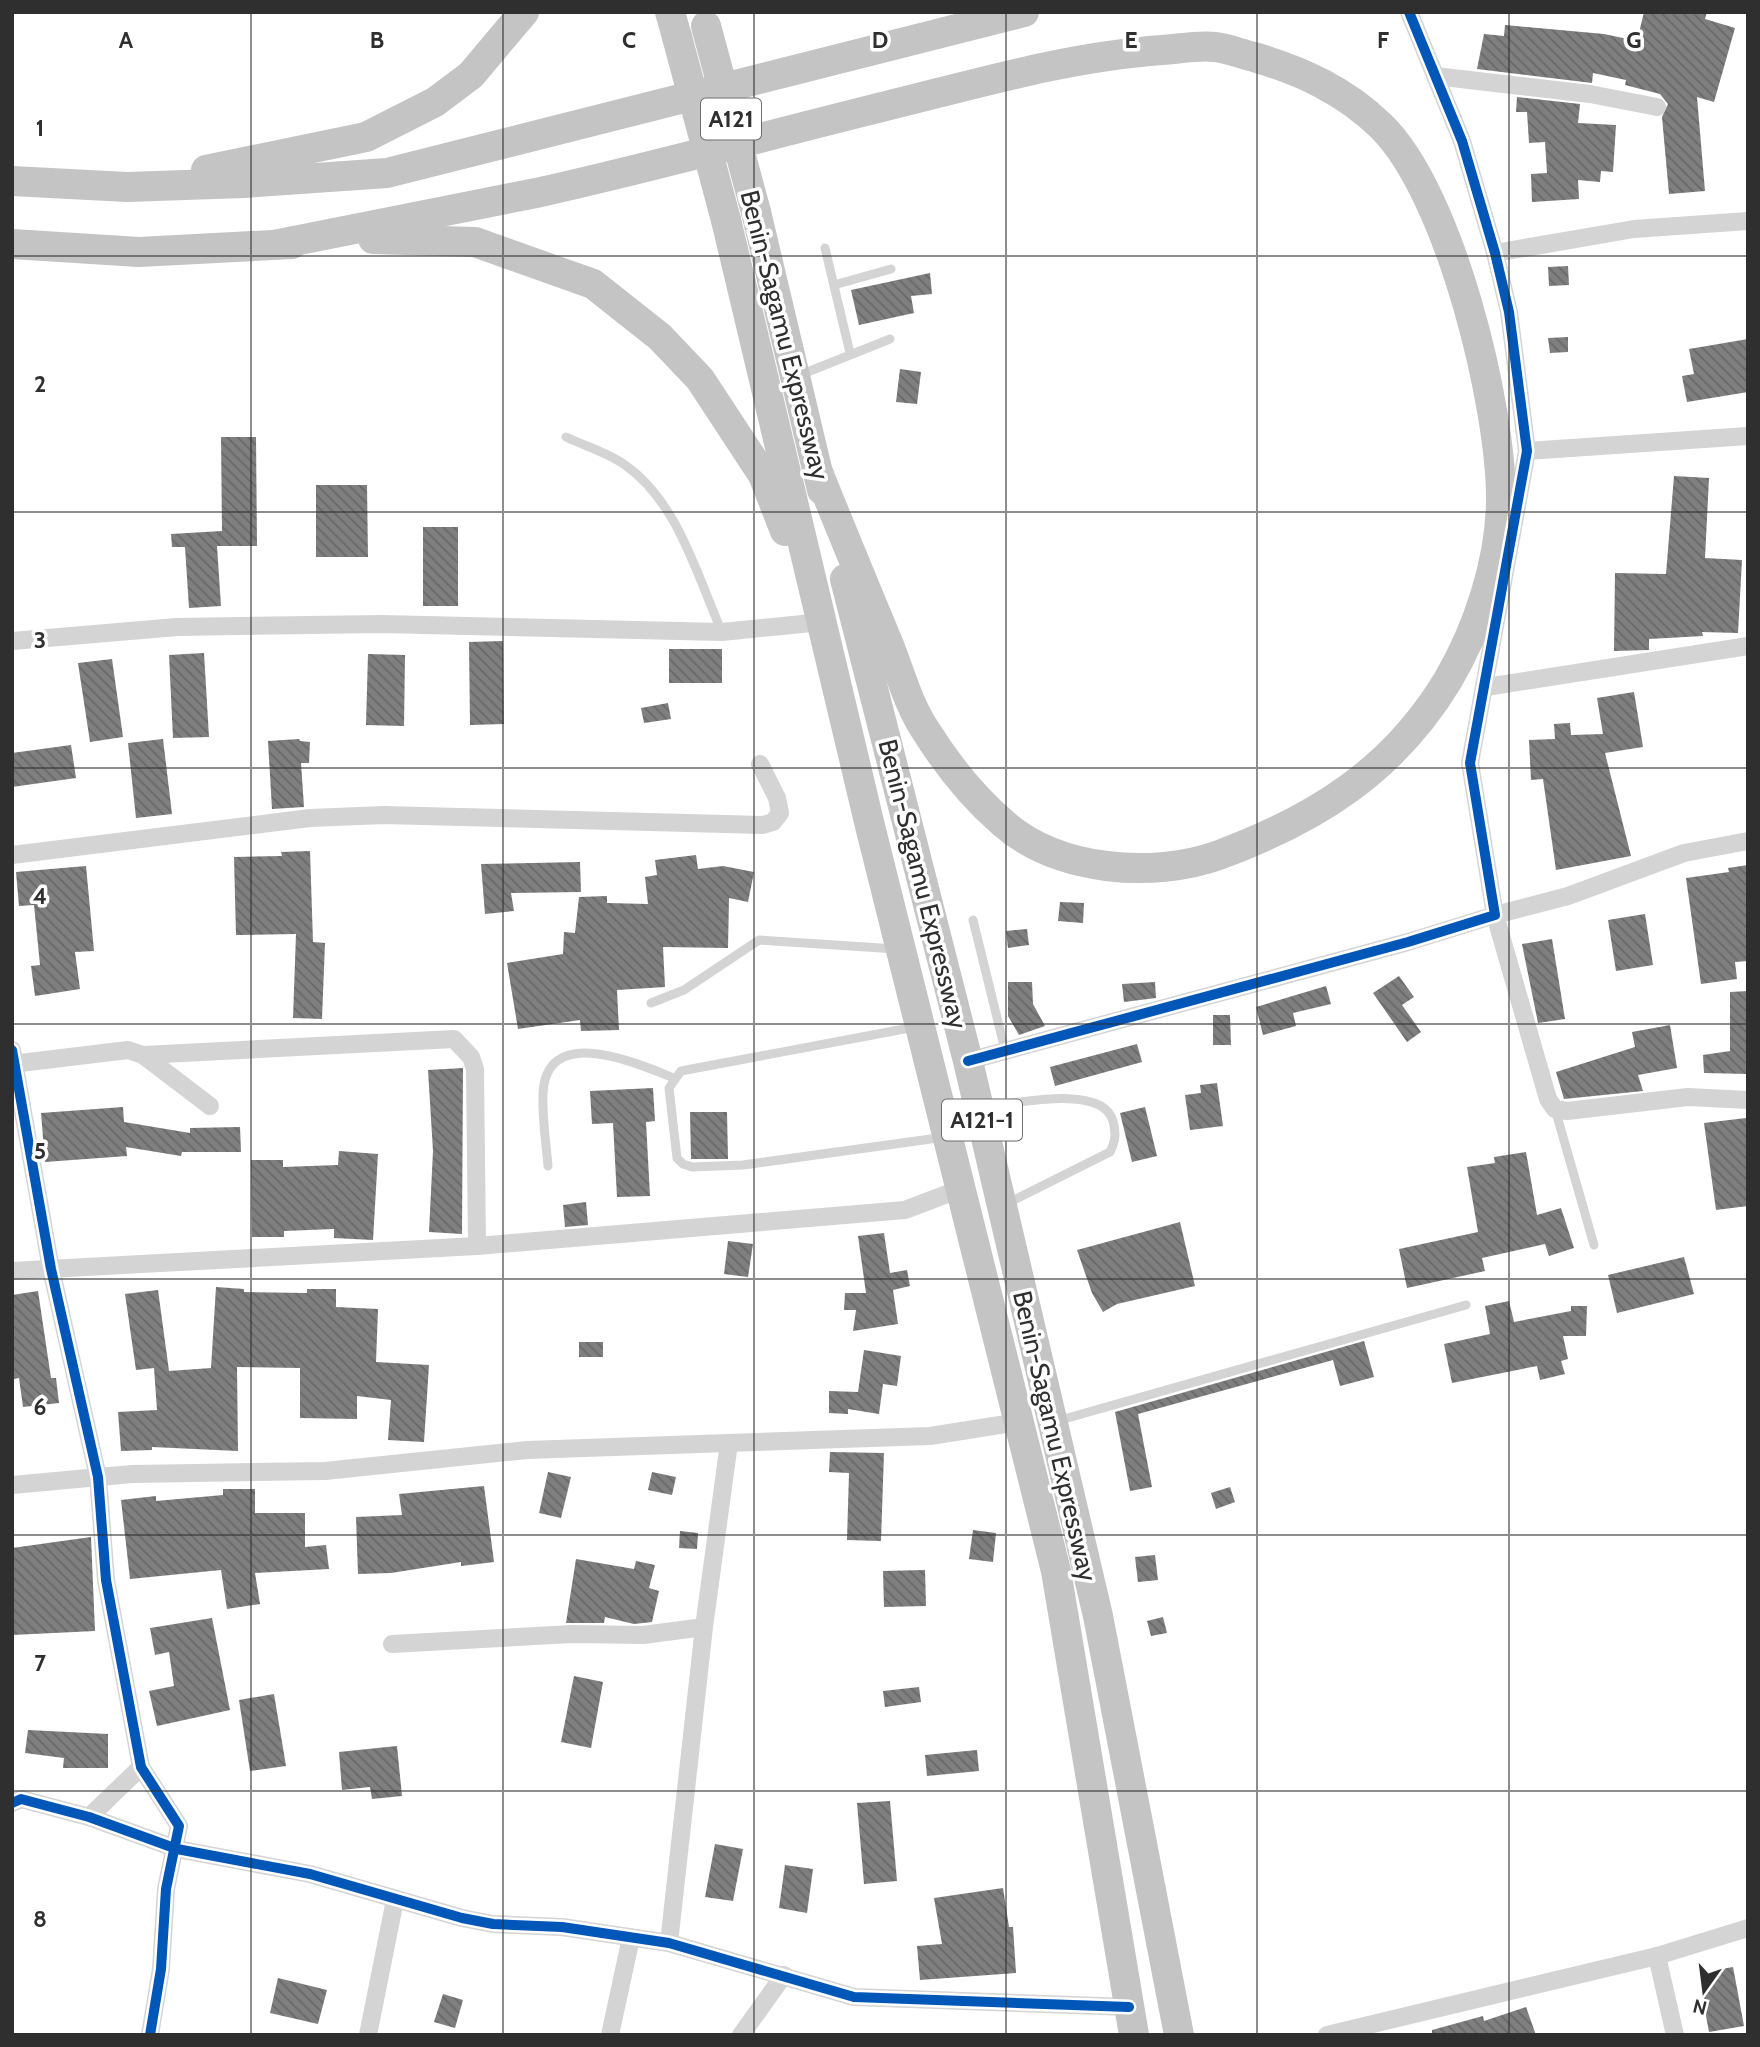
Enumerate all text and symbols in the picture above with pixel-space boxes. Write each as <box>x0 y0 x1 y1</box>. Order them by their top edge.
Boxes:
text: A <box>119 26 134 54</box>
text: B <box>370 26 384 54</box>
text: C <box>622 26 636 54</box>
text: D <box>872 26 888 54</box>
text: E <box>1124 26 1138 54</box>
text: F <box>1377 26 1389 54</box>
text: G <box>1626 26 1642 54</box>
road number: A121 <box>701 98 761 140</box>
text: 1 <box>36 114 44 142</box>
street label: Benin-Sagamu Expressway <box>734 187 836 483</box>
text: 2 <box>34 370 46 398</box>
text: 3 <box>34 626 46 654</box>
street label: Benin-Sagamu Expressway <box>872 736 974 1032</box>
text: 4 <box>33 882 47 910</box>
road number: A121-1 <box>942 1100 1022 1140</box>
text: 5 <box>34 1137 46 1165</box>
street label: Benin-Sagamu Expressway <box>1006 1288 1104 1584</box>
text: 6 <box>34 1393 46 1421</box>
text: 7 <box>34 1649 46 1677</box>
text: 8 <box>33 1905 47 1933</box>
north arrow <box>1669 1956 1739 2026</box>
text: N <box>1691 1994 1709 2020</box>

